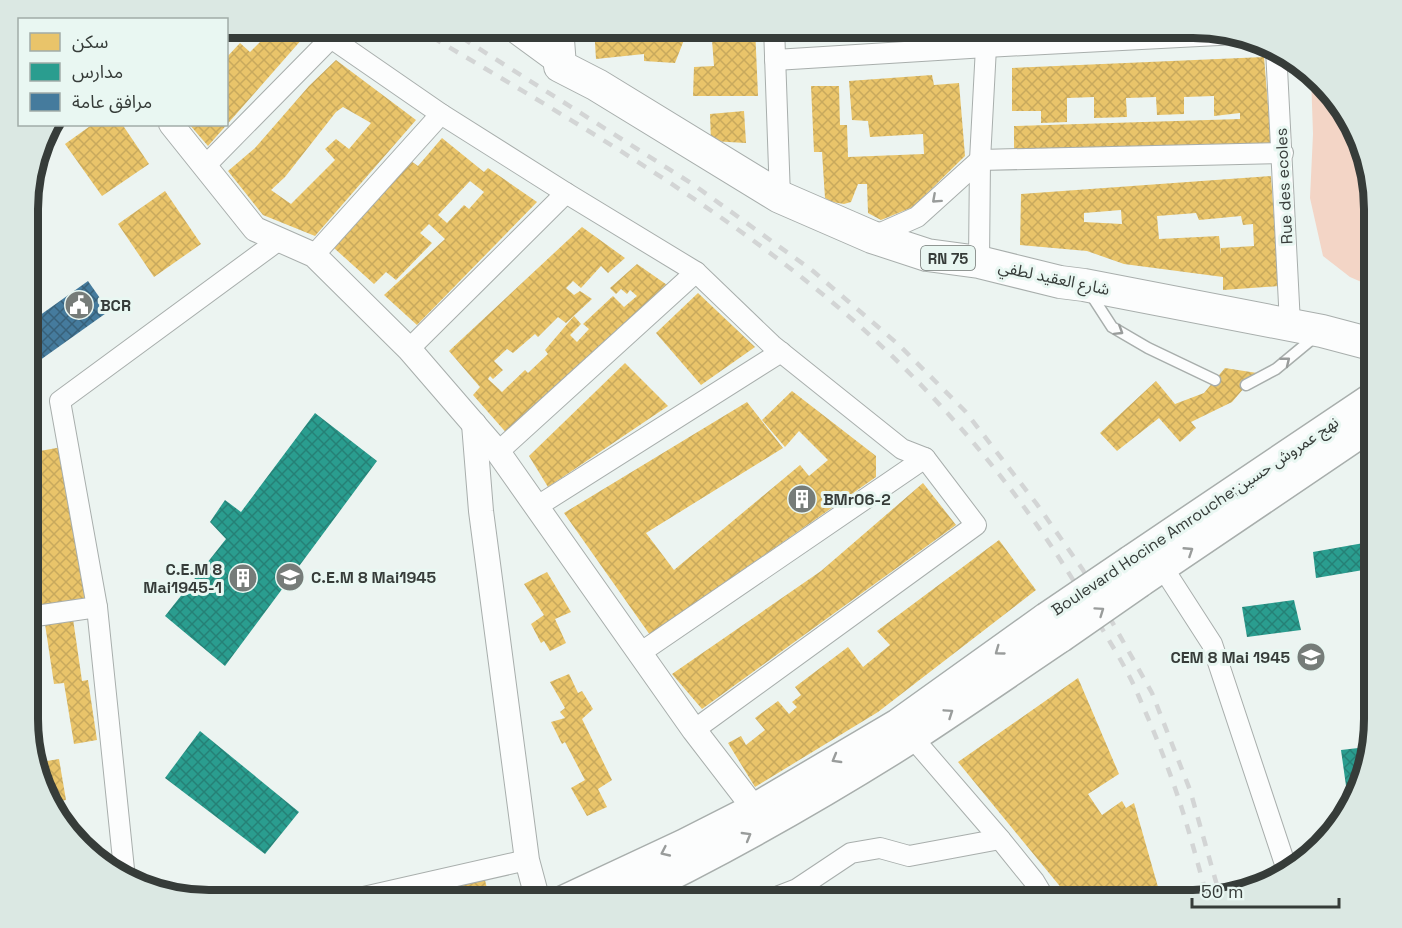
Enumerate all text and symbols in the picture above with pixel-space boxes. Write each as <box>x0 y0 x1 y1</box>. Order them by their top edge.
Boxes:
legend <box>18 18 228 126</box>
text: سكن <box>72 30 108 53</box>
text: مدارس <box>72 60 123 83</box>
text: مرافق عامة <box>72 90 152 113</box>
street label: Rue des ecoles <box>1270 127 1298 245</box>
one-way arrow <box>933 192 943 203</box>
road number: RN 75 <box>921 246 975 270</box>
street label: شارع العقيد لطفي <box>996 256 1112 302</box>
public building icon: BCR <box>63 289 95 321</box>
place label: BCR <box>100 295 131 316</box>
one-way arrow <box>1113 324 1124 335</box>
one-way arrow <box>1279 357 1290 368</box>
street label: Boulevard Hocine Amrouche;نهج عمروش حسين <box>1047 412 1344 622</box>
building icon: BMr06-2 <box>786 483 818 515</box>
place label: BMr06-2 <box>823 489 891 510</box>
one-way arrow <box>1182 547 1193 558</box>
place label: C.E.M 8 Mai1945-1 <box>143 559 222 598</box>
school or university icon: C.E.M 8 Mai1945 <box>274 561 306 593</box>
building icon: C.E.M 8 Mai1945-1 <box>227 562 259 594</box>
place label: C.E.M 8 Mai1945 <box>311 567 436 588</box>
one-way arrow <box>1094 607 1105 618</box>
school or university icon: CEM 8 Mai 1945 <box>1295 641 1327 673</box>
one-way arrow <box>994 644 1005 655</box>
place label: CEM 8 Mai 1945 <box>1170 647 1290 668</box>
one-way arrow <box>943 709 954 720</box>
one-way arrow <box>832 752 843 763</box>
one-way arrow <box>741 832 751 843</box>
one-way arrow <box>661 845 672 857</box>
scale bar <box>1192 871 1339 909</box>
text: 50 m <box>1201 880 1243 903</box>

